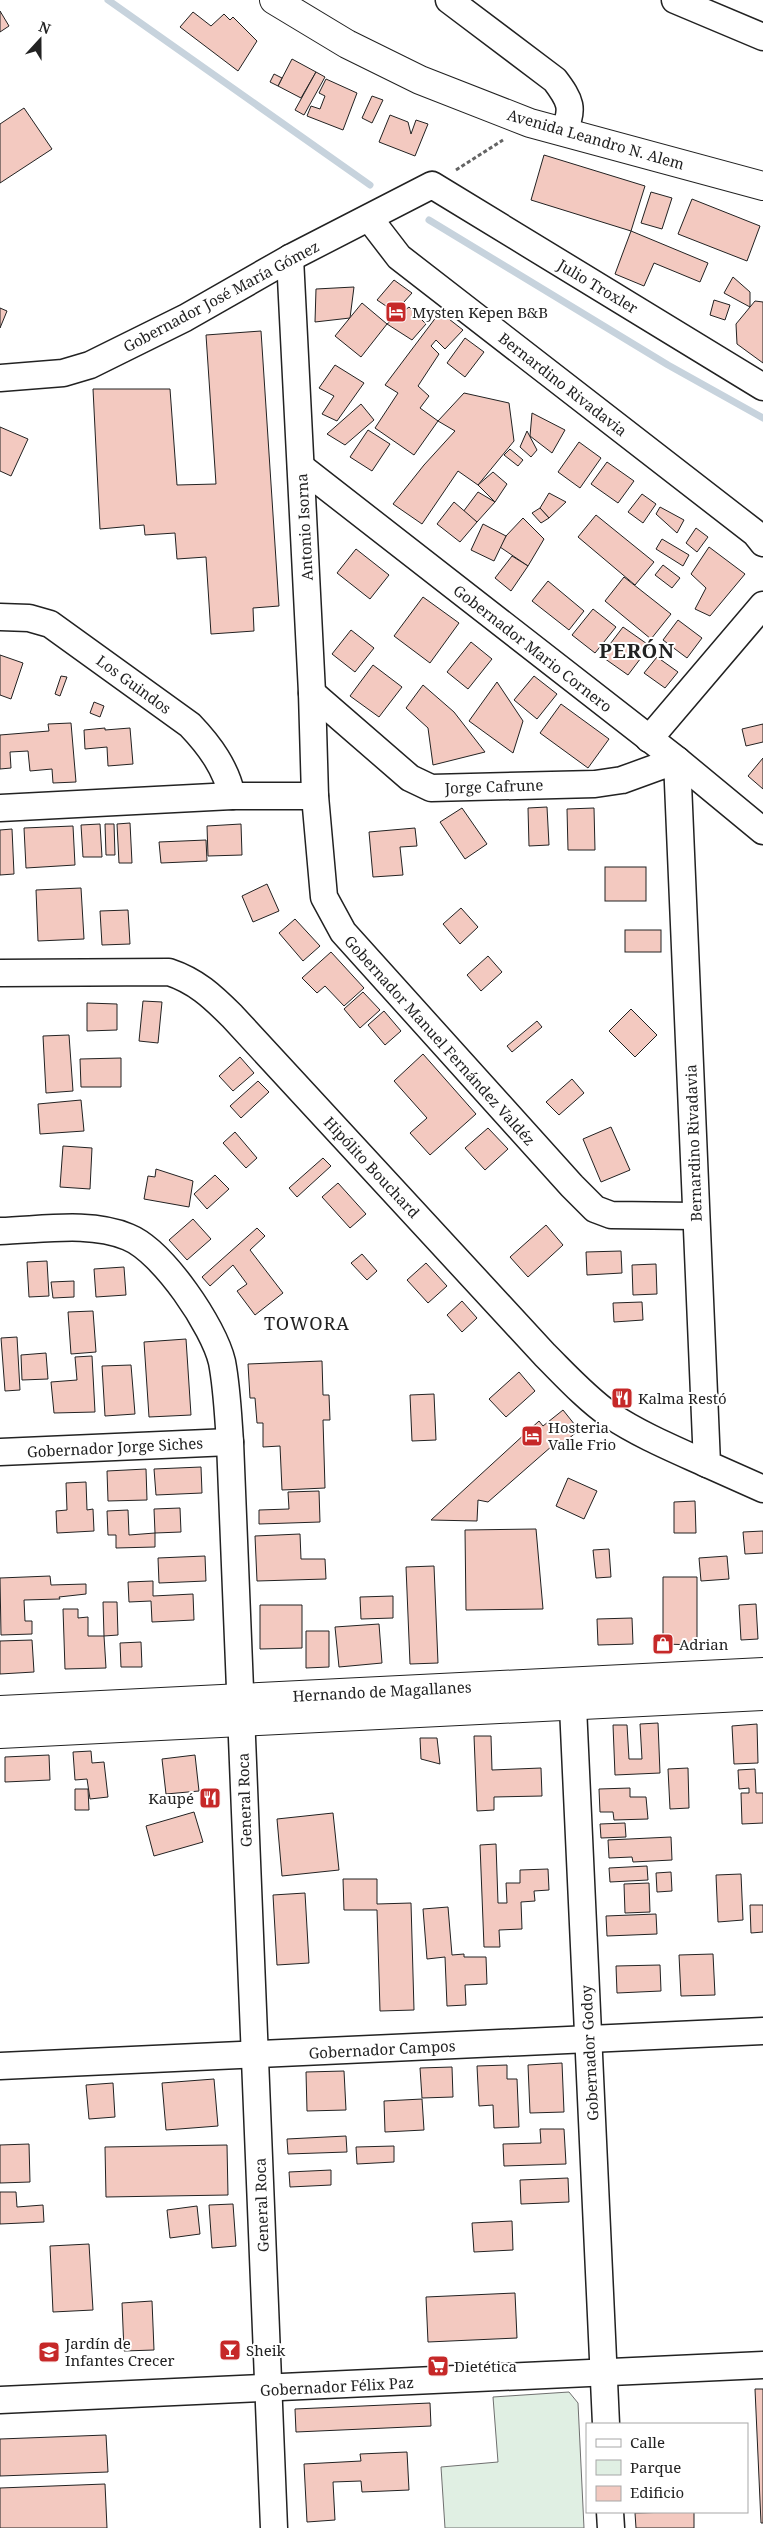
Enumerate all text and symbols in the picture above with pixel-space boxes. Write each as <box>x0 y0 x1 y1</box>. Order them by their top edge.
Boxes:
north arrow <box>15 15 65 65</box>
text: N <box>36 17 53 38</box>
street label: Avenida Leandro N. Alem <box>505 104 687 174</box>
street label: Gobernador José María Gómez <box>119 236 323 356</box>
street label: Julio Troxler <box>553 254 642 318</box>
hotel icon: Mysten Kepen B&B <box>384 300 408 324</box>
place label: Mysten Kepen B&B <box>412 302 548 322</box>
street label: Bernardino Rivadavia <box>495 328 631 440</box>
street label: Antonio Isorna <box>291 473 317 581</box>
street label: Gobernador Mario Cornero <box>450 580 616 716</box>
district label: PERÓN <box>599 637 675 664</box>
street label: Los Guindos <box>93 650 176 718</box>
street label: Jorge Cafrune <box>443 774 544 798</box>
street label: Gobernador Manuel Fernández Valdéz <box>340 931 540 1149</box>
street label: Bernardino Rivadavia <box>680 1064 706 1222</box>
street label: Hipólito Bouchard <box>320 1112 424 1222</box>
district label: TOWORA <box>264 1311 350 1335</box>
restaurant icon: Kalma Restó <box>610 1386 634 1410</box>
place label: Kalma Restó <box>638 1388 727 1408</box>
place label: Hosteria Valle Frio <box>548 1417 616 1454</box>
hotel icon: Hosteria Valle Frio <box>520 1424 544 1448</box>
street label: Gobernador Jorge Siches <box>26 1432 204 1462</box>
shop icon: Adrian <box>651 1632 675 1656</box>
place label: Adrian <box>679 1634 729 1654</box>
street label: Hernando de Magallanes <box>292 1676 472 1706</box>
street label: General Roca <box>232 1752 256 1848</box>
restaurant icon: Kaupé <box>198 1786 222 1810</box>
place label: Kaupé <box>148 1788 194 1808</box>
street label: Gobernador Godoy <box>575 1984 603 2121</box>
street label: Gobernador Campos <box>308 2035 456 2063</box>
street label: General Roca <box>249 2157 273 2253</box>
place label: Jardín de Infantes Crecer <box>64 2333 175 2370</box>
bar icon: Sheik <box>218 2338 242 2362</box>
school or university icon: Jardín de Infantes Crecer <box>37 2340 61 2364</box>
place label: Sheik <box>246 2340 286 2360</box>
supermarket icon: Dietética <box>426 2354 450 2378</box>
place label: Dietética <box>454 2356 517 2376</box>
street label: Gobernador Félix Paz <box>260 2372 414 2400</box>
legend <box>586 2423 748 2513</box>
text: Calle <box>630 2432 665 2452</box>
text: Parque <box>630 2457 681 2477</box>
text: Edificio <box>630 2482 684 2502</box>

